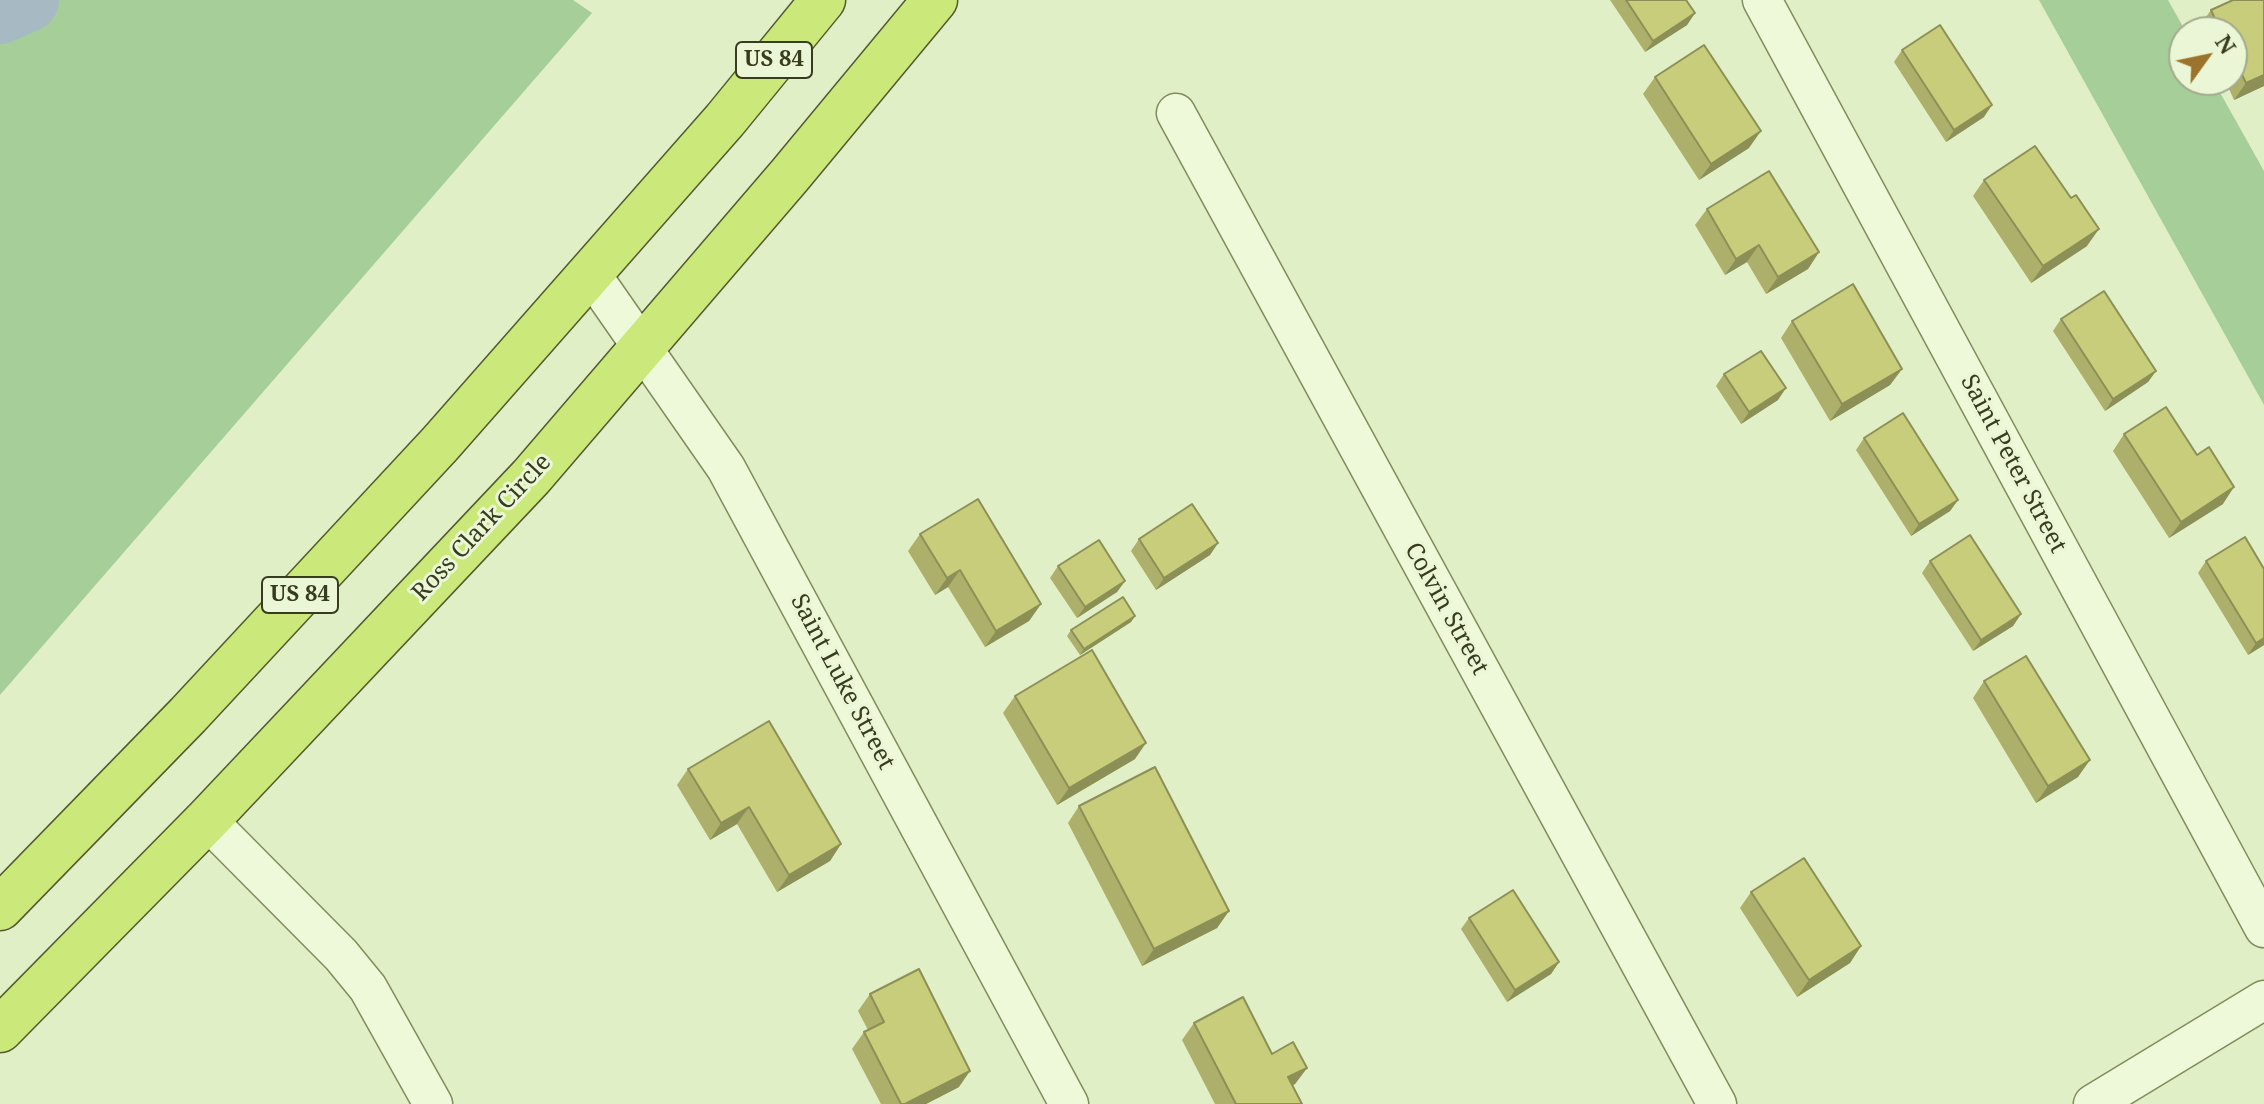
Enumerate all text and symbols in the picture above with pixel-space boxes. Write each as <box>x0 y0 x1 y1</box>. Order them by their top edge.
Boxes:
north arrow <box>2168 16 2248 96</box>
text: N <box>2209 29 2244 59</box>
road number: US 84 <box>736 42 812 78</box>
street label: Saint Peter Street <box>1954 370 2072 558</box>
street label: Ross Clark Circle <box>406 448 558 608</box>
street label: Colvin Street <box>1398 538 1494 680</box>
road number: US 84 <box>262 577 338 613</box>
street label: Saint Luke Street <box>784 590 900 774</box>

